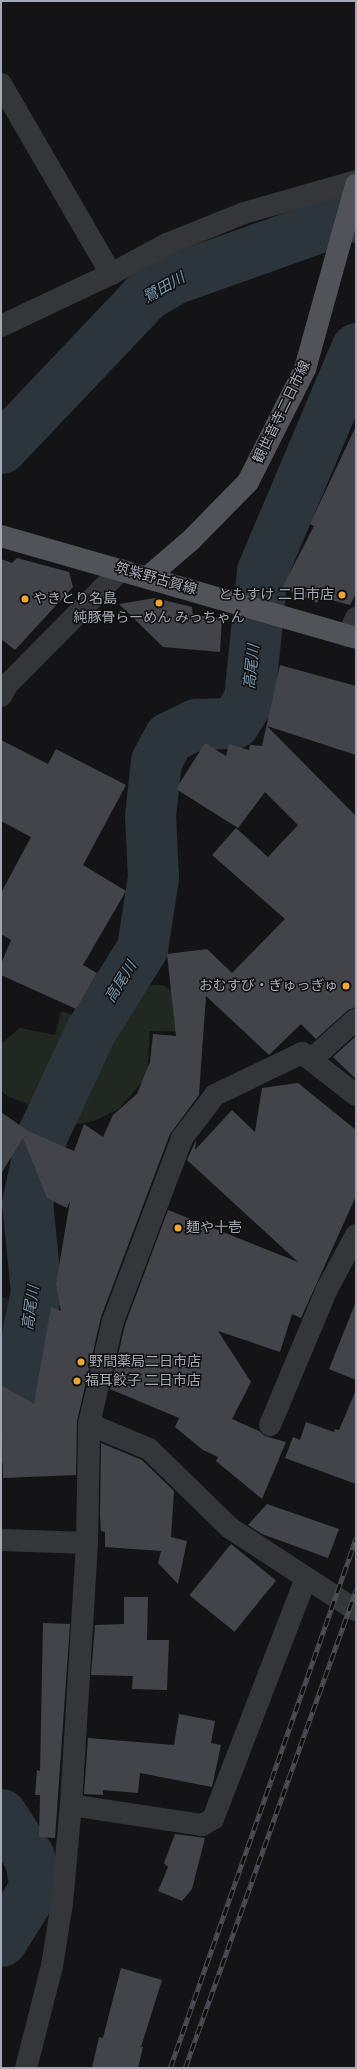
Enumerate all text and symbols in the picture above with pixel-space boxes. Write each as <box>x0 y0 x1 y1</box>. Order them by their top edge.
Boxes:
water label: 鷺田川 <box>140 269 188 307</box>
street label: 観世音寺二日市線 <box>250 358 314 466</box>
street label: 筑紫野古賀線 <box>113 559 199 599</box>
place label: ともすけ 二日市店 <box>218 587 334 603</box>
marker: ともすけ 二日市店 <box>337 590 347 600</box>
place label: やきとり名島 <box>33 591 117 607</box>
marker: やきとり名島 <box>20 594 30 604</box>
marker: 純豚骨らーめん みっちゃん <box>154 598 164 608</box>
place label: 純豚骨らーめん みっちゃん <box>73 610 245 626</box>
water label: 高尾川 <box>241 644 263 690</box>
water label: 高尾川 <box>101 958 141 1006</box>
place label: おむすび・ぎゅっぎゅ <box>198 978 338 994</box>
marker: おむすび・ぎゅっぎゅ <box>341 981 351 991</box>
place label: 麺や十壱 <box>186 1220 242 1236</box>
marker: 麺や十壱 <box>173 1223 183 1233</box>
water label: 高尾川 <box>19 1284 43 1332</box>
place label: 野間薬局二日市店 <box>89 1354 201 1370</box>
marker: 野間薬局二日市店 <box>76 1357 86 1367</box>
place label: 福耳餃子 二日市店 <box>85 1373 201 1389</box>
marker: 福耳餃子 二日市店 <box>72 1376 82 1386</box>

